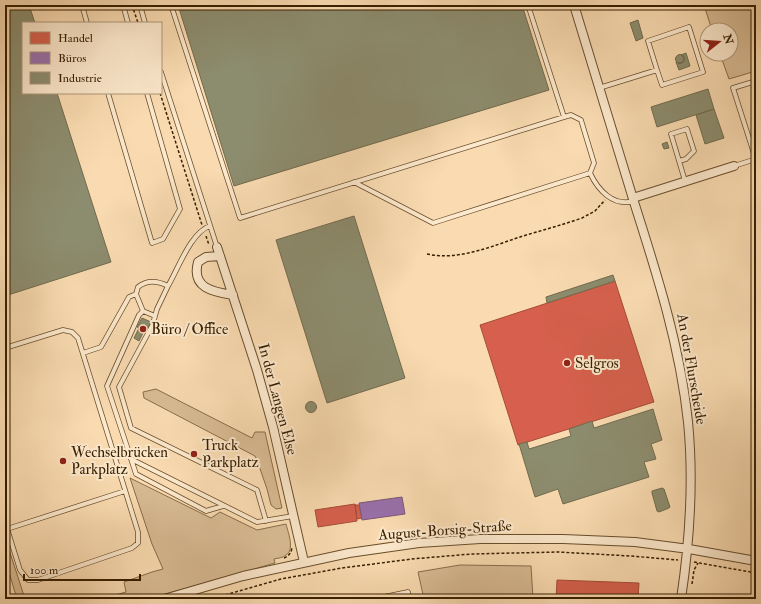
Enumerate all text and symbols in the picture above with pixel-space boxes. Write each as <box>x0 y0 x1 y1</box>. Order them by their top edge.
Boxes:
legend <box>22 22 162 94</box>
north arrow <box>699 22 739 62</box>
text: Handel <box>58 31 93 46</box>
text: N <box>720 32 736 47</box>
text: Büros <box>58 51 86 66</box>
text: Industrie <box>58 71 102 86</box>
street label: An der Flurscheide <box>672 311 711 426</box>
place label: Büro / Office <box>151 320 228 339</box>
marker: Büro / Office <box>138 324 148 334</box>
street label: In der Langen Else <box>253 341 302 457</box>
place label: Selgros <box>575 354 619 373</box>
marker: Selgros <box>562 358 572 368</box>
place label: Truck Parkplatz <box>202 436 259 473</box>
place label: Wechselbrücken Parkplatz <box>70 443 168 480</box>
marker: Truck Parkplatz <box>189 449 199 459</box>
marker: Wechselbrücken Parkplatz <box>58 456 68 466</box>
street label: August-Borsig-Straße <box>377 516 512 545</box>
scale bar <box>24 556 140 582</box>
text: 100 m <box>30 563 59 578</box>

